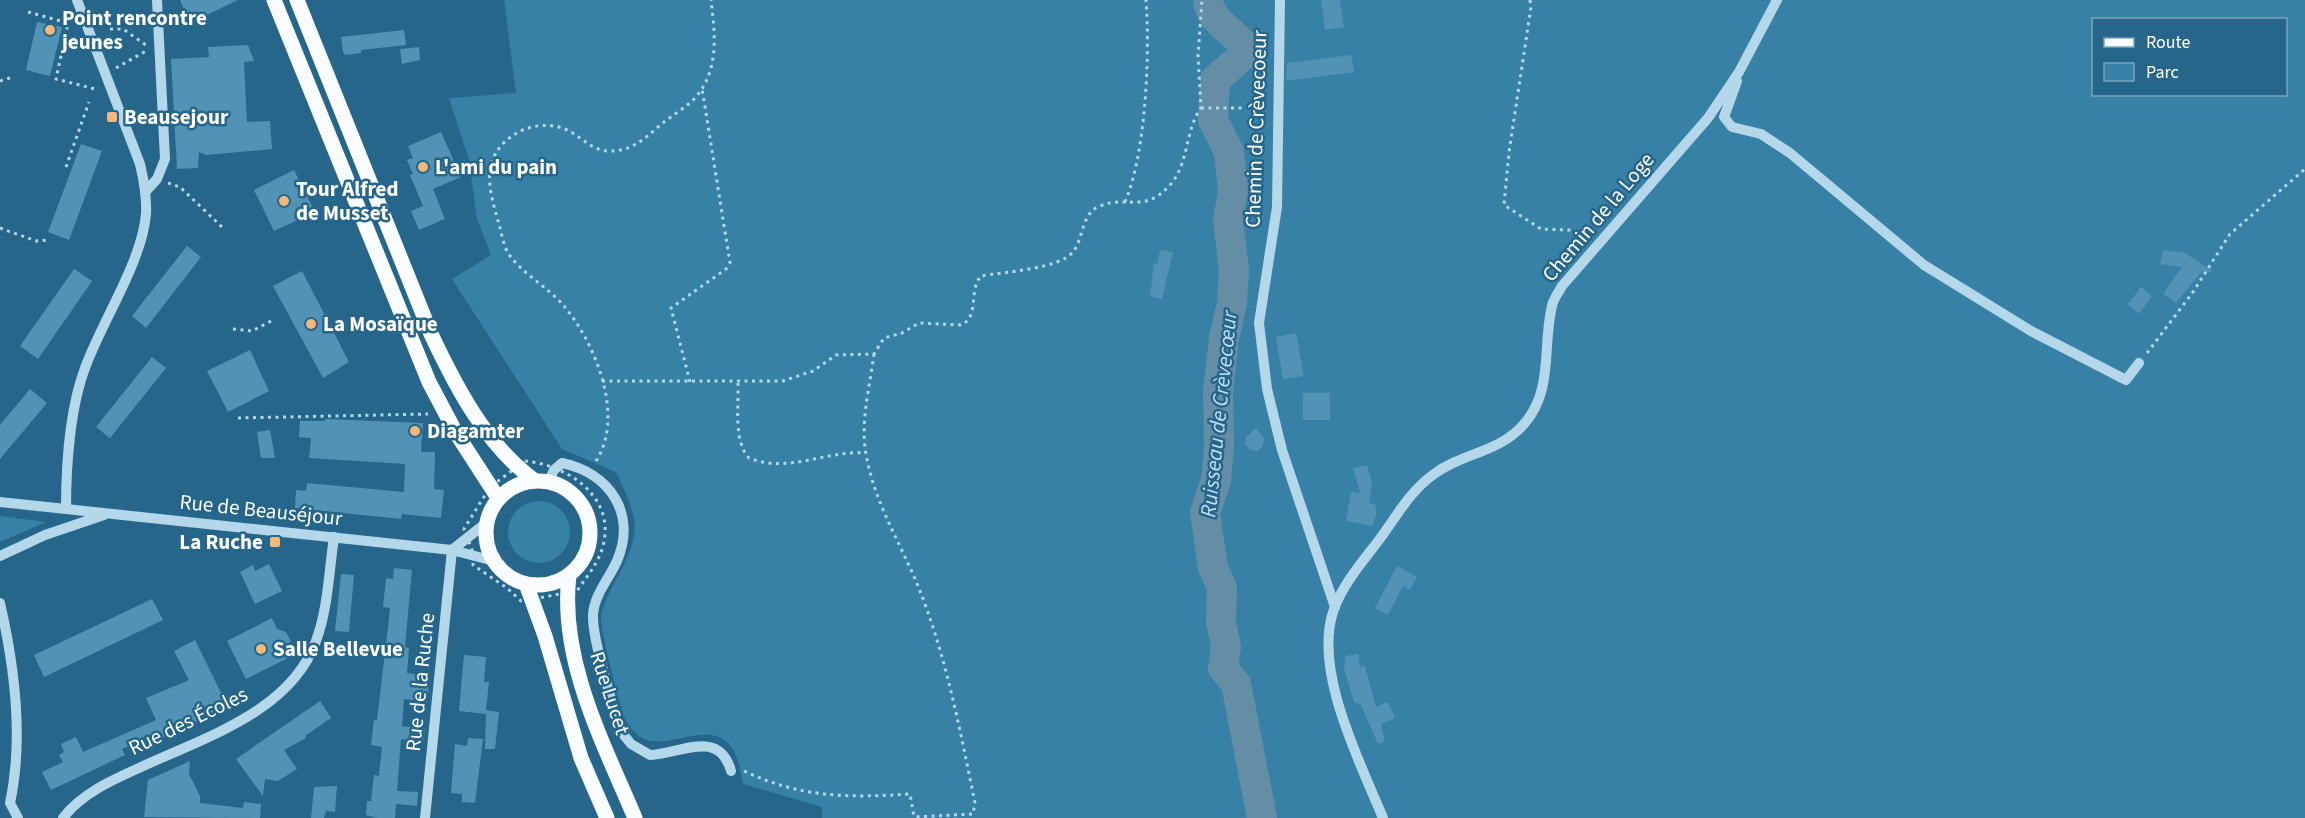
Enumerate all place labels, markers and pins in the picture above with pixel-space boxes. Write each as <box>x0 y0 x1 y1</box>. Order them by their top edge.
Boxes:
place label: Point rencontre jeunes <box>60 3 207 57</box>
marker: Point rencontre jeunes <box>43 23 57 37</box>
place label: Beausejour <box>124 102 229 132</box>
marker: Beausejour <box>105 110 119 124</box>
place label: L'ami du pain <box>435 152 557 182</box>
marker: L'ami du pain <box>416 160 430 174</box>
place label: Tour Alfred de Musset <box>296 174 398 228</box>
marker: Tour Alfred de Musset <box>277 194 291 208</box>
place label: La Mosaïque <box>323 309 438 339</box>
marker: La Mosaïque <box>304 317 318 331</box>
place label: Diagamter <box>427 416 525 446</box>
marker: Diagamter <box>408 424 422 438</box>
place label: La Ruche <box>179 527 263 557</box>
marker: La Ruche <box>268 535 282 549</box>
place label: Salle Bellevue <box>273 634 403 664</box>
marker: Salle Bellevue <box>254 642 268 656</box>

